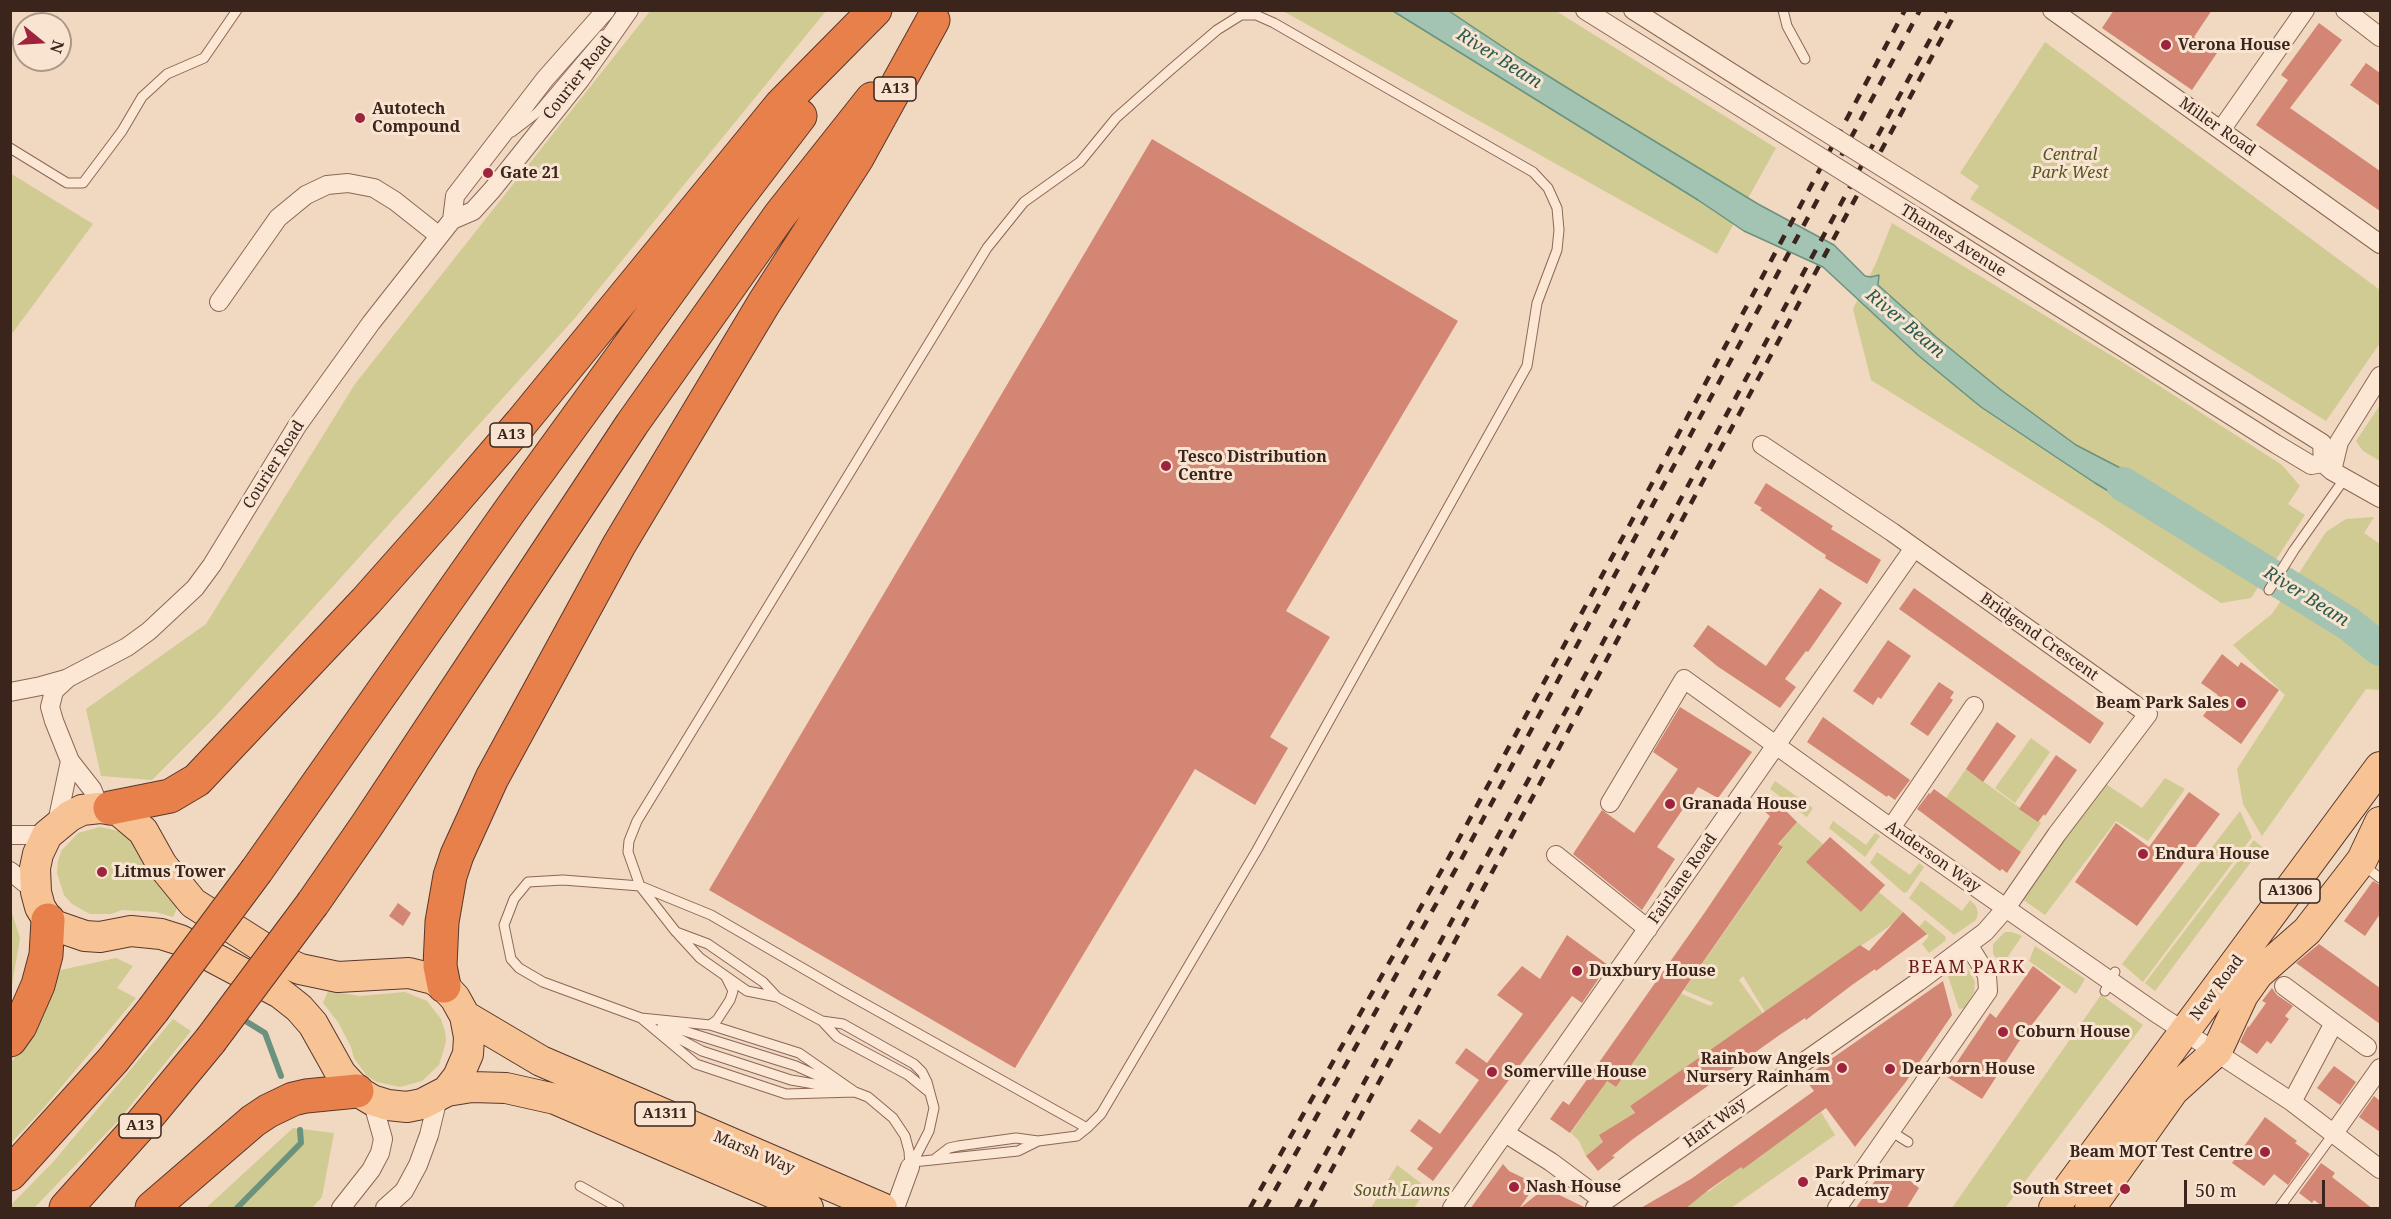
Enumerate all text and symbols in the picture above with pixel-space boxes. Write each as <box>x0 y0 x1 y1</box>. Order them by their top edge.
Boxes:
north arrow <box>12 12 72 72</box>
water label: River Beam <box>1452 24 1546 94</box>
street label: Courier Road <box>539 32 617 124</box>
place label: Verona House <box>2178 35 2290 55</box>
text: N <box>45 38 70 56</box>
marker: Verona House <box>2159 38 2173 52</box>
road number: A13 <box>874 77 916 101</box>
street label: Miller Road <box>2175 94 2259 160</box>
place label: Autotech Compound <box>372 99 460 137</box>
marker: Autotech Compound <box>353 111 367 125</box>
park label: Central Park West <box>2032 145 2108 183</box>
place label: Gate 21 <box>500 163 560 183</box>
marker: Gate 21 <box>481 166 495 180</box>
street label: Thames Avenue <box>1897 201 2009 281</box>
water label: River Beam <box>1861 285 1949 363</box>
street label: Courier Road <box>239 417 309 513</box>
road number: A13 <box>490 423 532 447</box>
place label: Tesco Distribution Centre <box>1178 447 1327 485</box>
marker: Tesco Distribution Centre <box>1159 459 1173 473</box>
water label: River Beam <box>2259 562 2353 632</box>
street label: Bridgend Crescent <box>1976 589 2102 685</box>
place label: Beam Park Sales <box>2096 693 2229 713</box>
marker: Beam Park Sales <box>2234 696 2248 710</box>
place label: Granada House <box>1682 794 1807 814</box>
marker: Granada House <box>1663 797 1677 811</box>
street label: Anderson Way <box>1882 817 1984 897</box>
street label: Fairlane Road <box>1645 830 1721 928</box>
place label: Endura House <box>2155 844 2269 864</box>
marker: Endura House <box>2136 847 2150 861</box>
place label: Litmus Tower <box>114 862 226 882</box>
marker: Litmus Tower <box>95 865 109 879</box>
road number: A1306 <box>2260 879 2320 903</box>
street label: New Road <box>2186 951 2248 1025</box>
district label: BEAM PARK <box>1908 957 2026 979</box>
place label: Duxbury House <box>1589 961 1716 981</box>
marker: Duxbury House <box>1570 964 1584 978</box>
place label: Coburn House <box>2015 1022 2130 1042</box>
marker: Coburn House <box>1996 1025 2010 1039</box>
place label: Rainbow Angels Nursery Rainham <box>1686 1049 1830 1087</box>
place label: Dearborn House <box>1902 1059 2035 1079</box>
marker: Rainbow Angels Nursery Rainham <box>1835 1061 1849 1075</box>
place label: Somerville House <box>1504 1062 1647 1082</box>
marker: Dearborn House <box>1883 1062 1897 1076</box>
marker: Somerville House <box>1485 1065 1499 1079</box>
street label: Hart Way <box>1680 1094 1750 1152</box>
road number: A1311 <box>635 1102 695 1126</box>
road number: A13 <box>119 1114 161 1138</box>
street label: Marsh Way <box>710 1127 798 1179</box>
place label: Beam MOT Test Centre <box>2070 1142 2253 1162</box>
marker: Beam MOT Test Centre <box>2258 1145 2272 1159</box>
place label: Park Primary Academy <box>1815 1163 1925 1201</box>
scale bar <box>2187 1168 2328 1206</box>
marker: Park Primary Academy <box>1796 1175 1810 1189</box>
place label: Nash House <box>1526 1177 1621 1197</box>
text: 50 m <box>2195 1178 2237 1202</box>
place label: South Street <box>2013 1179 2113 1199</box>
marker: Nash House <box>1507 1180 1521 1194</box>
park label: South Lawns <box>1354 1181 1450 1201</box>
marker: South Street <box>2118 1182 2132 1196</box>

